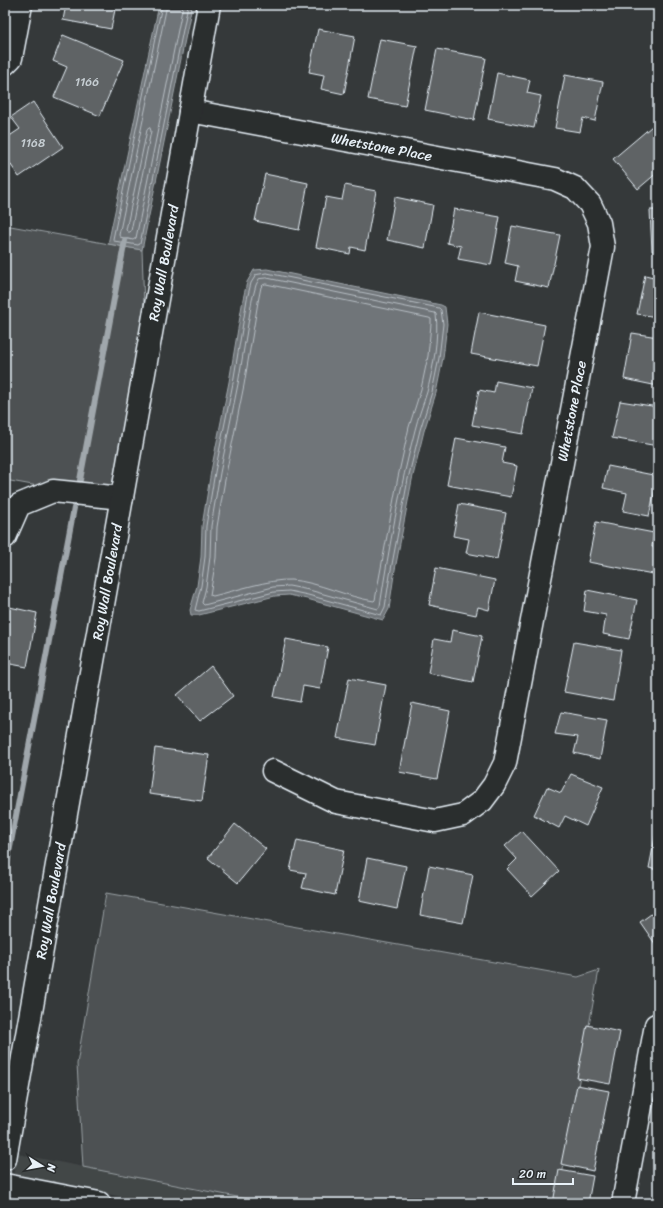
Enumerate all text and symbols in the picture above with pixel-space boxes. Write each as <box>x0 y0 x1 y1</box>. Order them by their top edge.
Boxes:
house number: 1166 <box>75 71 99 93</box>
street label: Whetstone Place <box>329 125 434 168</box>
house number: 1168 <box>21 132 45 154</box>
street label: Roy Wall Boulevard <box>141 201 186 323</box>
street label: Whetstone Place <box>550 359 594 463</box>
street label: Roy Wall Boulevard <box>84 520 130 642</box>
street label: Roy Wall Boulevard <box>28 839 73 961</box>
north arrow <box>22 1146 62 1186</box>
scale bar <box>513 1160 573 1186</box>
text: N <box>41 1161 62 1174</box>
text: 20 m <box>519 1163 546 1185</box>

